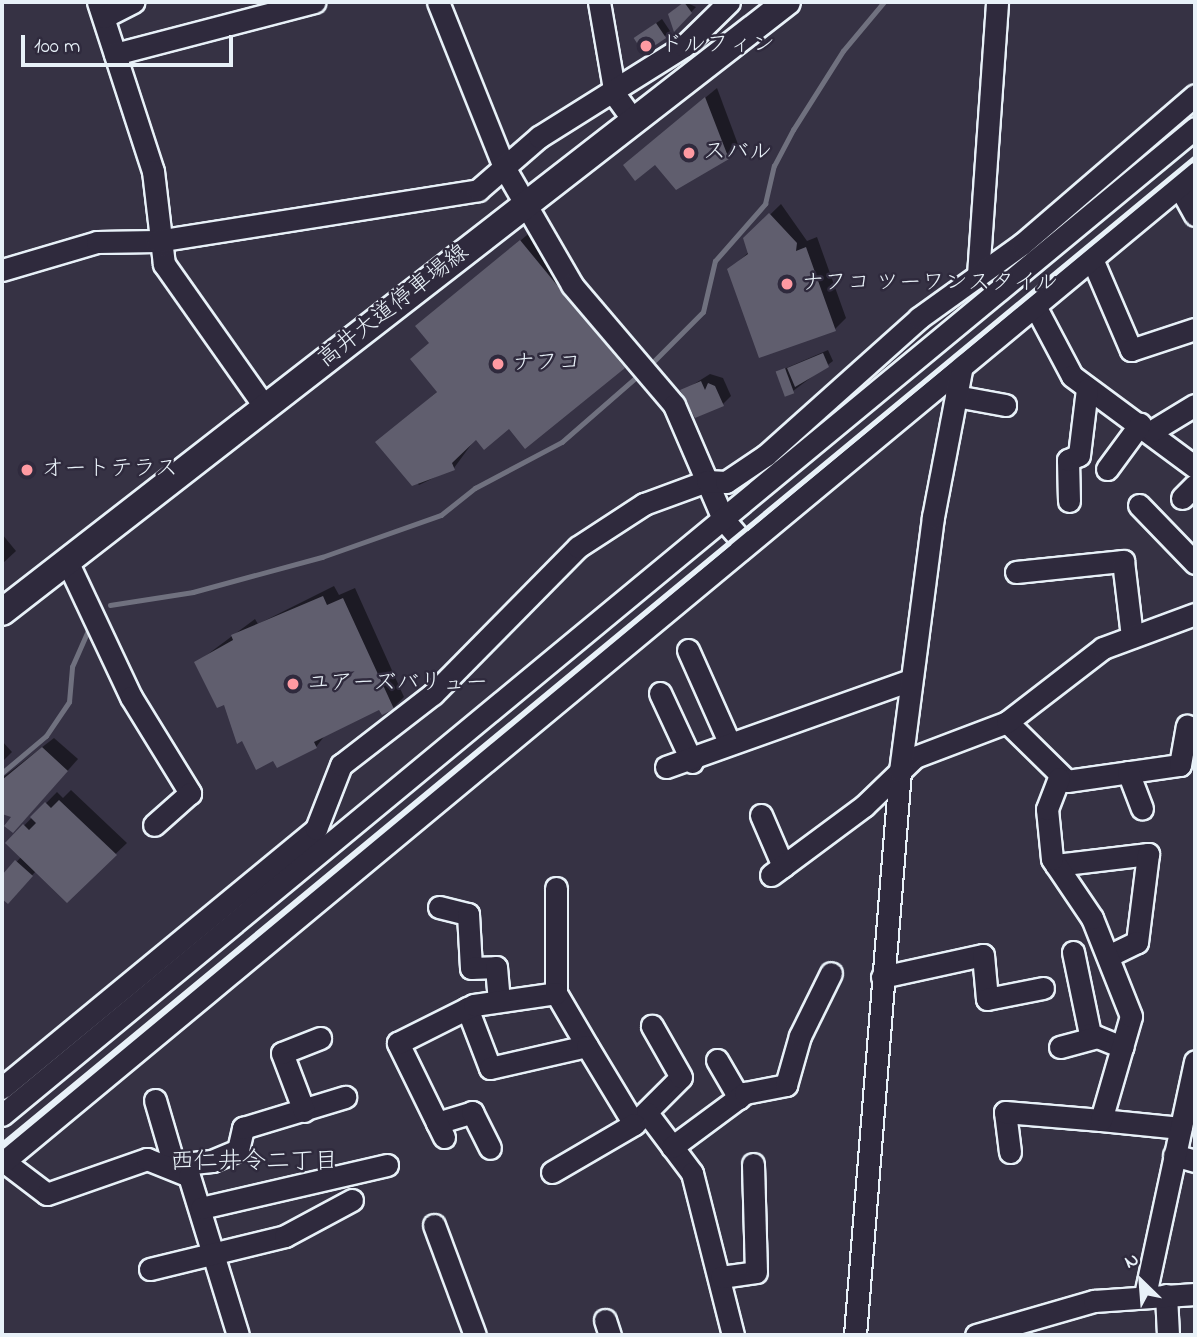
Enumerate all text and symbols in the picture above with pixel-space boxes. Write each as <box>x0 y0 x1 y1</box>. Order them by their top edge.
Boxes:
scale bar <box>24 21 236 65</box>
text: 100 m <box>34 32 80 62</box>
place label: ドルフィン <box>660 32 775 60</box>
marker: ドルフィン <box>638 38 654 54</box>
place label: スバル <box>703 139 772 167</box>
marker: スバル <box>681 145 697 161</box>
street label: 高井大道停車場線 <box>313 239 475 375</box>
place label: ナフコ ツーワンスタイル <box>801 270 1060 298</box>
marker: ナフコ ツーワンスタイル <box>779 276 795 292</box>
place label: ナフコ <box>512 350 581 378</box>
marker: ナフコ <box>490 356 506 372</box>
place label: オートテラス <box>41 456 179 484</box>
marker: オートテラス <box>19 462 35 478</box>
place label: ユアーズバリュー <box>307 670 490 698</box>
marker: ユアーズバリュー <box>285 676 301 692</box>
district label: 西仁井令二丁目 <box>170 1149 338 1177</box>
north arrow <box>1106 1246 1176 1316</box>
text: N <box>1120 1247 1143 1276</box>

